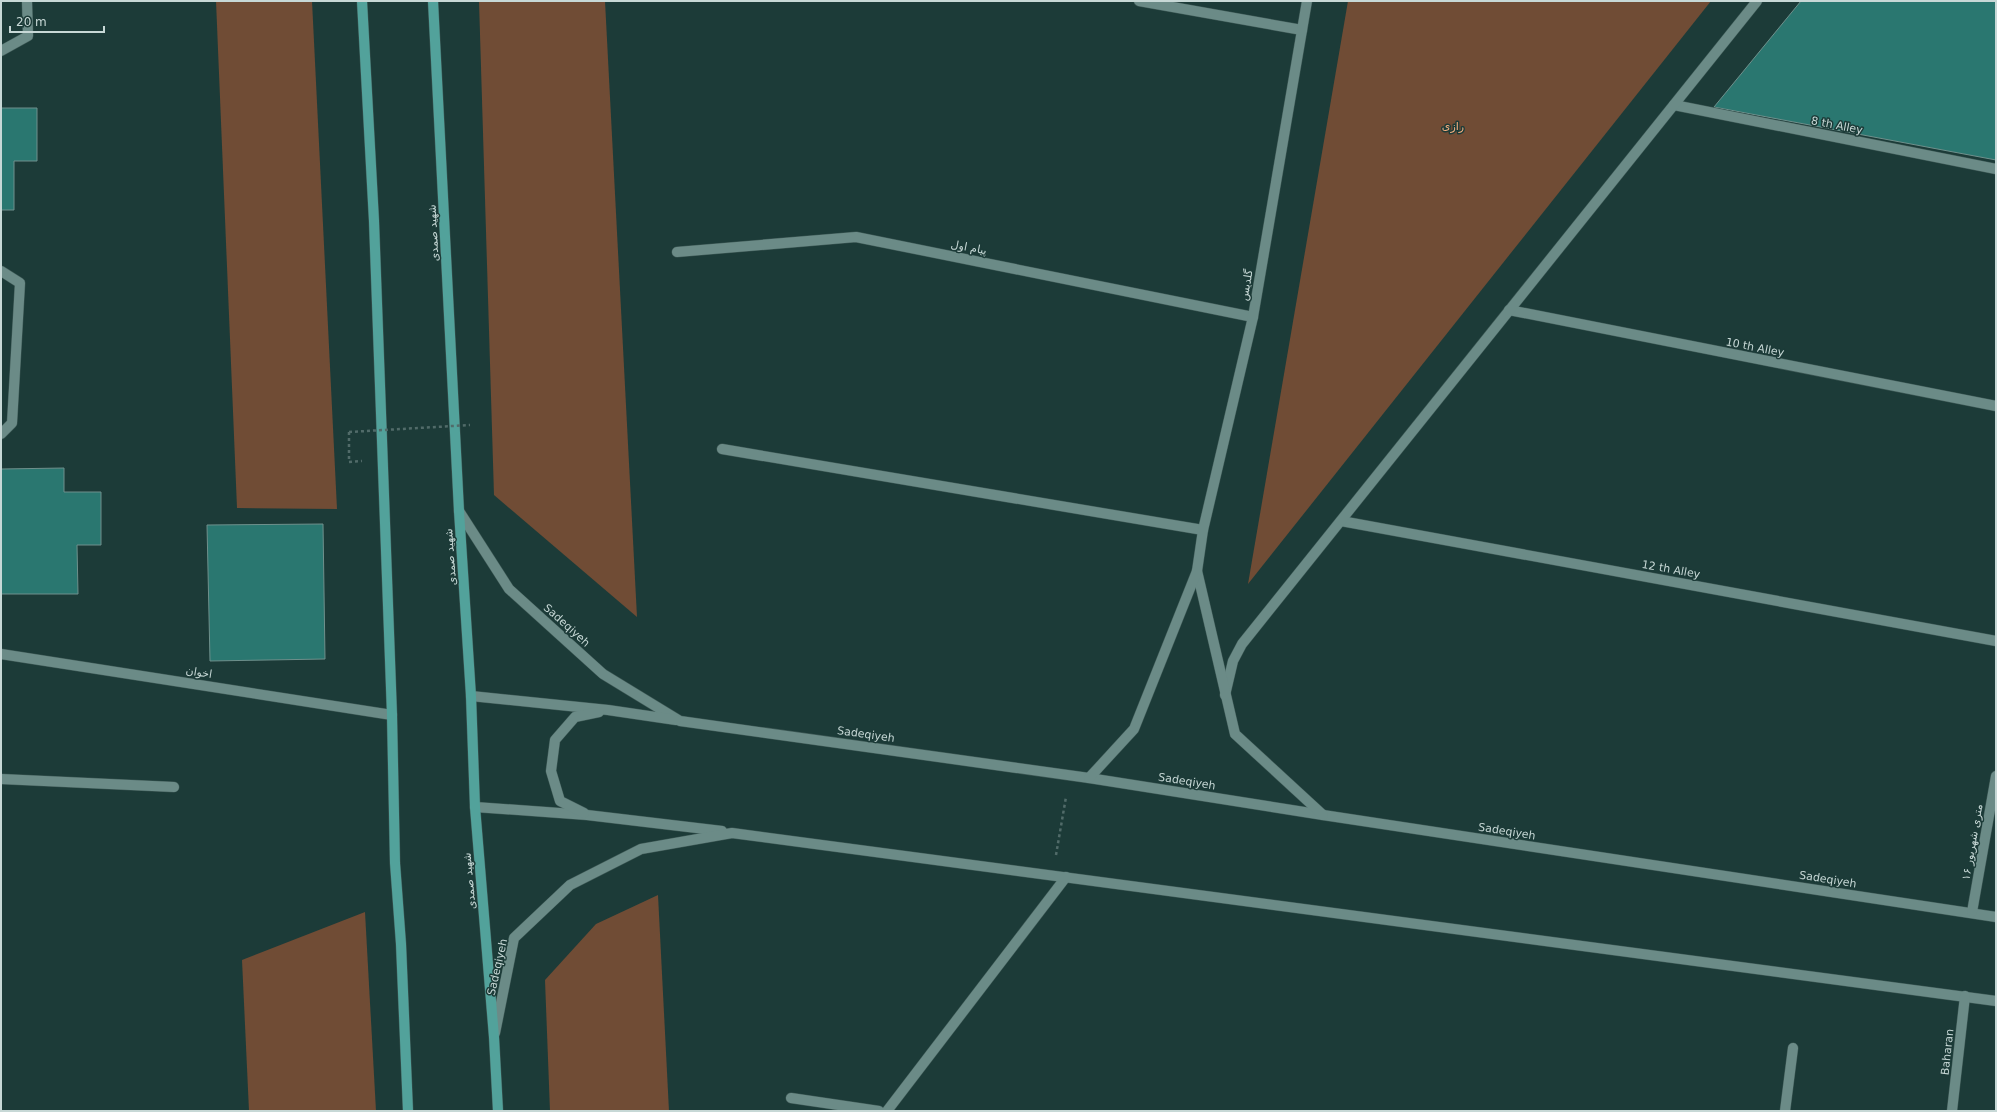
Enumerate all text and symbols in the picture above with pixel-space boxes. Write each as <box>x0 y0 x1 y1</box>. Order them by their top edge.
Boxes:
scale bar <box>10 8 104 34</box>
text: 20 m <box>16 15 47 29</box>
street label: 8 th Alley <box>1810 114 1864 137</box>
park label: رازی <box>1442 120 1464 133</box>
street label: شهید صمدی <box>426 204 441 262</box>
street label: پیام اول <box>950 238 988 257</box>
street label: گلدیس <box>1237 268 1256 302</box>
street label: 10 th Alley <box>1725 335 1786 360</box>
street label: شهید صمدی <box>442 528 459 586</box>
street label: 12 th Alley <box>1641 558 1702 581</box>
street label: Sadeqiyeh <box>541 601 592 650</box>
street label: اخوان <box>185 664 213 681</box>
street label: Sadeqiyeh <box>836 724 895 745</box>
street label: Sadeqiyeh <box>1157 771 1216 792</box>
street label: ۱۶ متری شهریور <box>1959 803 1986 881</box>
street label: Sadeqiyeh <box>1477 821 1536 842</box>
street label: شهید صمدی <box>461 852 478 910</box>
street label: Sadeqiyeh <box>1798 869 1857 890</box>
street label: Sadeqiyeh <box>485 937 510 997</box>
street label: Baharan <box>1939 1028 1956 1076</box>

